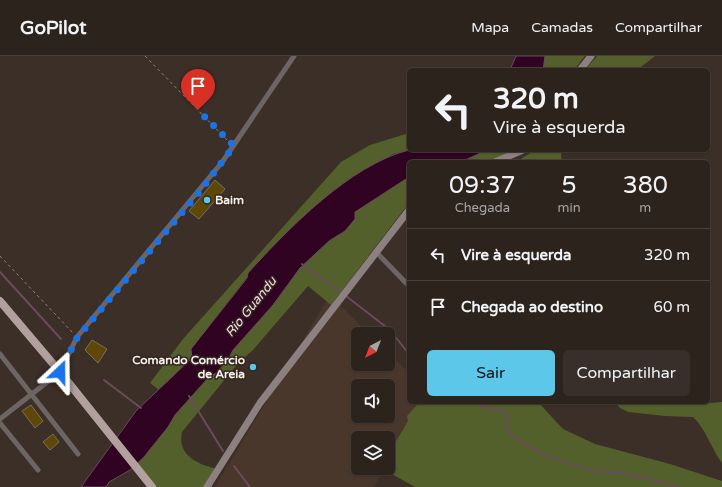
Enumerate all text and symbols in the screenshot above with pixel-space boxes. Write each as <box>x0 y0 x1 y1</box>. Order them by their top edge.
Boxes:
text: GoPilot <box>20 17 86 39</box>
text: Mapa <box>471 19 509 36</box>
text: Camadas <box>531 19 593 36</box>
text: Compartilhar <box>615 19 702 36</box>
pin <box>181 69 215 110</box>
icon: arrive <box>187 75 209 97</box>
text: 320 m <box>493 82 579 116</box>
icon: left <box>427 84 479 136</box>
text: Vire à esquerda <box>493 116 626 138</box>
text: 09:37 <box>449 171 516 200</box>
text: 5 <box>562 171 577 200</box>
text: 380 <box>623 171 668 200</box>
place label: Baim <box>215 193 244 207</box>
marker: Baim <box>202 195 212 205</box>
text: Chegada <box>455 200 510 216</box>
text: min <box>558 200 581 216</box>
text: m <box>639 200 651 216</box>
icon: left <box>427 244 449 266</box>
text: Vire à esquerda <box>461 246 571 264</box>
text: 320 m <box>644 246 690 264</box>
water label: Rio Guandu <box>222 273 281 340</box>
icon: arrive <box>427 296 449 318</box>
text: Chegada ao destino <box>461 298 603 316</box>
text: 60 m <box>653 298 690 316</box>
north arrow <box>351 327 395 371</box>
map controls <box>351 327 395 475</box>
button: Sair <box>427 350 555 396</box>
button: Compartilhar <box>563 350 690 396</box>
position arrow <box>39 351 81 393</box>
place label: Comando Comércio de Areia <box>132 353 245 381</box>
marker: Comando Comércio de Areia <box>248 362 258 372</box>
button: sound <box>351 379 395 423</box>
button: layers <box>351 431 395 475</box>

